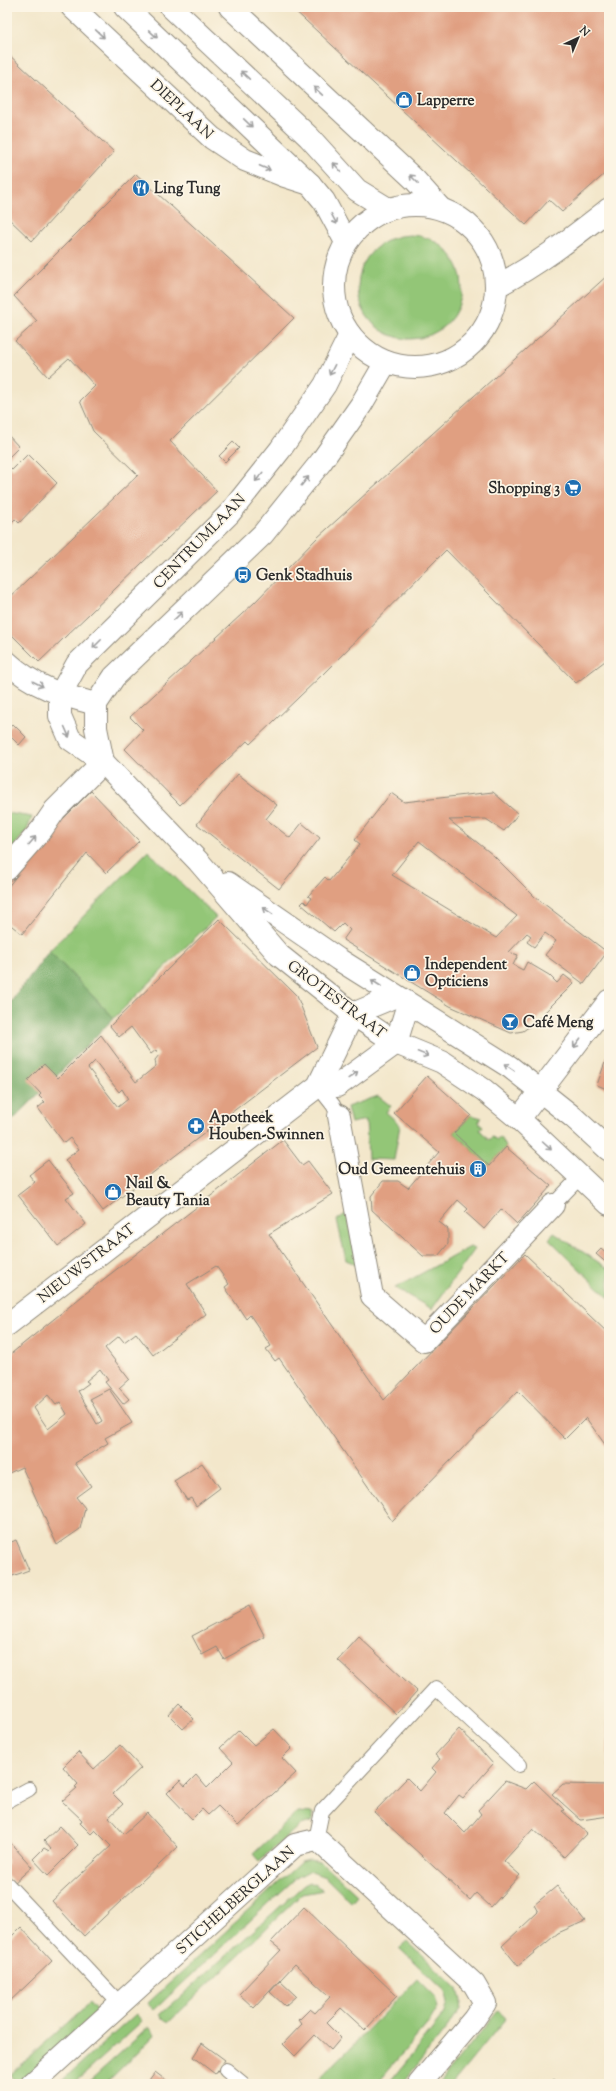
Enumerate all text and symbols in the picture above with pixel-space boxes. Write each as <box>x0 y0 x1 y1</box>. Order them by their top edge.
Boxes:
north arrow <box>558 18 598 58</box>
text: N <box>575 22 593 40</box>
one-way arrow <box>95 29 106 38</box>
one-way arrow <box>148 29 158 38</box>
one-way arrow <box>240 71 250 80</box>
street label: DIEPLAAN <box>145 75 217 145</box>
one-way arrow <box>314 87 324 96</box>
shop icon: Lapperre <box>394 90 414 110</box>
place label: Lapperre <box>417 91 475 112</box>
one-way arrow <box>243 118 253 128</box>
one-way arrow <box>332 162 341 172</box>
one-way arrow <box>259 165 271 172</box>
one-way arrow <box>409 174 418 184</box>
restaurant icon: Ling Tung <box>131 178 151 198</box>
place label: Ling Tung <box>154 179 221 200</box>
one-way arrow <box>331 213 338 225</box>
one-way arrow <box>328 364 335 376</box>
one-way arrow <box>254 471 263 482</box>
one-way arrow <box>301 476 310 487</box>
supermarket icon: Shopping 3 <box>563 478 583 498</box>
place label: Shopping 3 <box>488 479 560 500</box>
street label: CENTRUMLAAN <box>149 490 251 594</box>
bus stop icon: Genk Stadhuis <box>233 565 253 585</box>
place label: Genk Stadhuis <box>256 566 352 587</box>
one-way arrow <box>173 611 183 621</box>
one-way arrow <box>92 639 102 649</box>
one-way arrow <box>32 681 44 688</box>
one-way arrow <box>64 726 71 738</box>
one-way arrow <box>27 836 36 846</box>
one-way arrow <box>263 907 274 915</box>
place label: Independent Opticiens <box>425 955 508 993</box>
street label: GROTESTRAAT <box>282 956 390 1045</box>
shop icon: Independent Opticiens <box>402 963 422 983</box>
one-way arrow <box>370 979 381 987</box>
bar icon: Café Meng <box>500 1012 520 1032</box>
place label: Café Meng <box>523 1013 594 1034</box>
one-way arrow <box>573 1038 581 1049</box>
one-way arrow <box>417 1051 429 1058</box>
one-way arrow <box>504 1063 515 1071</box>
one-way arrow <box>347 1071 358 1079</box>
place label: Apotheek Houben-Swinnen <box>209 1108 325 1146</box>
pharmacy icon: Apotheek Houben-Swinnen <box>186 1116 206 1136</box>
one-way arrow <box>542 1141 552 1150</box>
building icon: Oud Gemeentehuis <box>468 1159 488 1179</box>
place label: Oud Gemeentehuis <box>338 1160 465 1181</box>
place label: Nail & Beauty Tania <box>126 1174 210 1212</box>
shop icon: Nail & Beauty Tania <box>103 1182 123 1202</box>
street label: NIEUWSTRAAT <box>34 1219 140 1309</box>
street label: OUDE MARKT <box>425 1248 515 1340</box>
street label: STICHELBERGLAAN <box>172 1842 300 1960</box>

